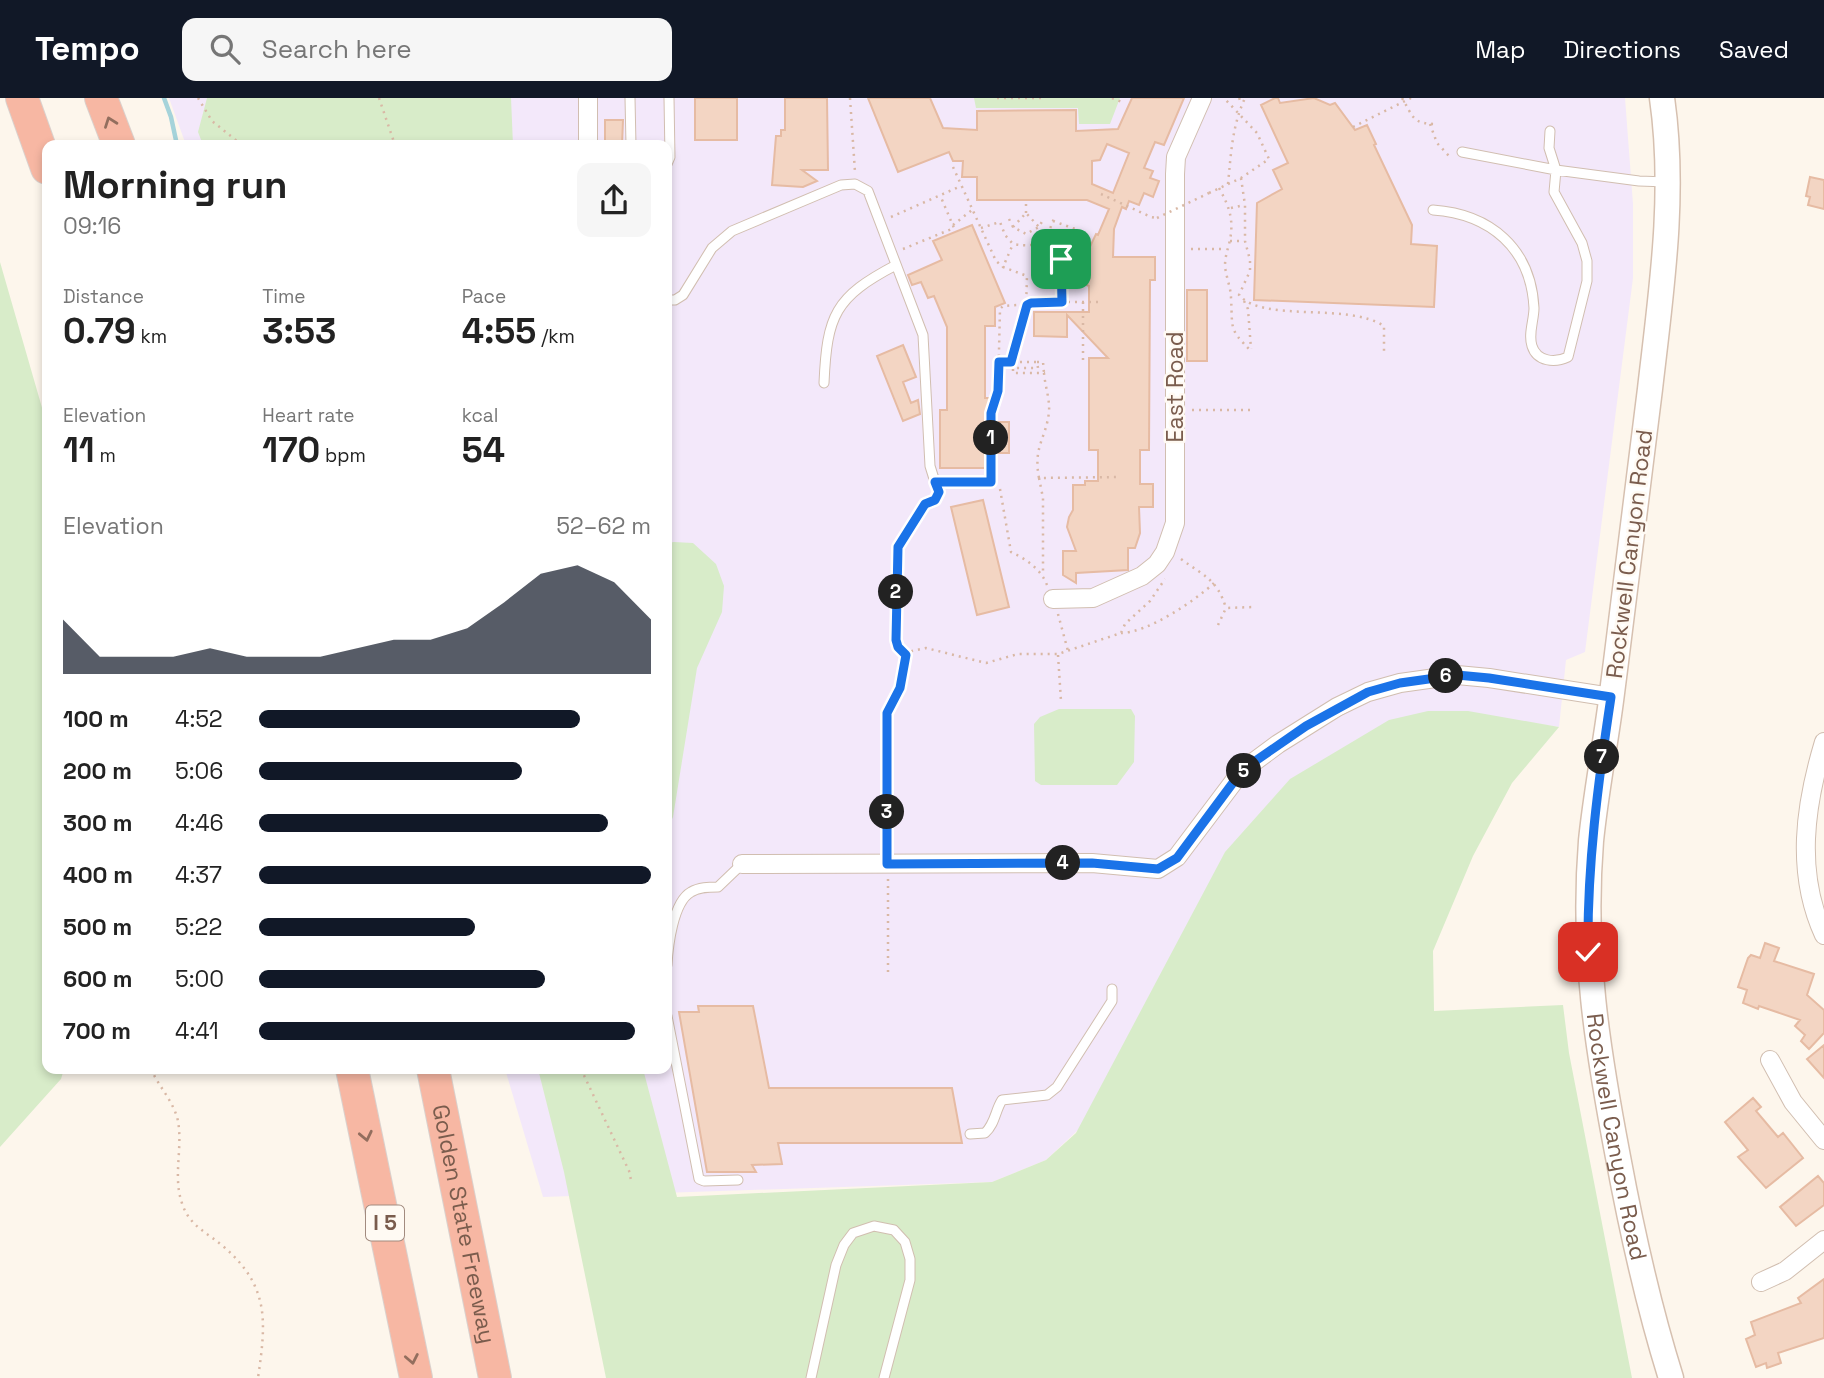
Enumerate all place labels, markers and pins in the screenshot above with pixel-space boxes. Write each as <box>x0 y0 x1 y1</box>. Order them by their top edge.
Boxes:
pin <box>1031 229 1091 289</box>
pin: 1 <box>974 420 1009 456</box>
pin: 2 <box>878 574 914 610</box>
pin: 6 <box>1428 658 1464 694</box>
pin: 7 <box>1584 740 1620 774</box>
pin: 5 <box>1226 754 1262 788</box>
pin: 3 <box>870 794 904 830</box>
pin: 4 <box>1046 846 1080 880</box>
pin <box>1558 922 1618 982</box>

